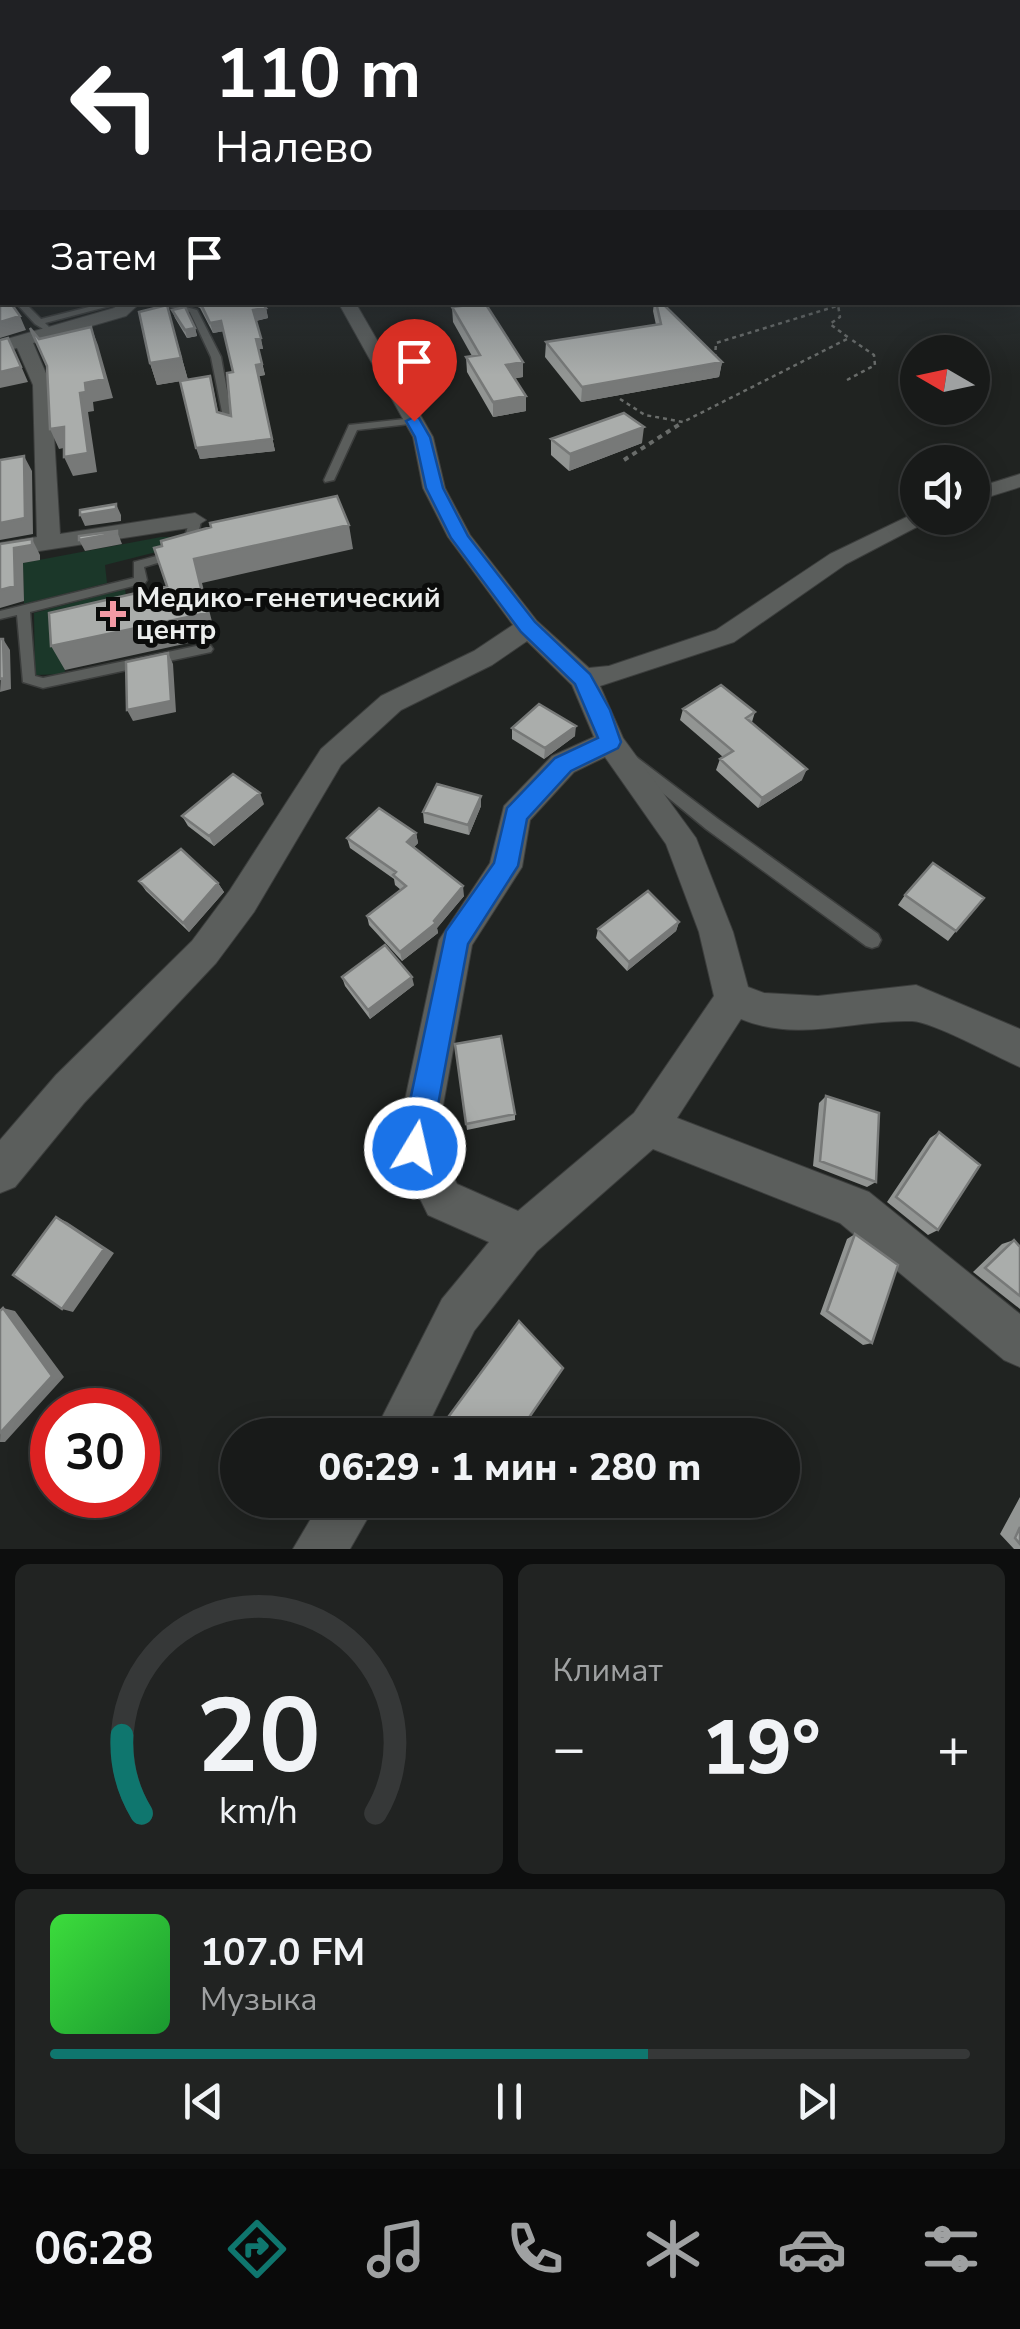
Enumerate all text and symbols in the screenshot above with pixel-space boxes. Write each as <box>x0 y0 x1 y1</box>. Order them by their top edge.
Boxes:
text: 110 m <box>215 26 421 122</box>
icon: left <box>50 40 180 170</box>
text: Налево <box>215 117 374 178</box>
icon: arrive <box>177 230 232 285</box>
text: Затем <box>50 232 157 283</box>
pin <box>372 319 457 422</box>
icon: arrive <box>387 334 442 389</box>
north arrow <box>900 335 990 425</box>
map controls <box>900 335 990 535</box>
button: sound <box>900 445 990 535</box>
place label: Медико-генетический центр <box>136 579 441 649</box>
marker: Медико-генетический центр <box>100 601 126 627</box>
position arrow <box>363 1096 467 1200</box>
speed limit sign: 30 <box>30 1388 160 1518</box>
text: 06:29 · 1 мин · 280 m <box>319 1442 701 1493</box>
text: Климат <box>553 1649 663 1692</box>
text: 20 <box>196 1666 321 1808</box>
text: 19° <box>702 1697 821 1799</box>
text: − <box>553 1711 586 1786</box>
text: + <box>937 1711 970 1786</box>
text: km/h <box>219 1787 298 1836</box>
text: 107.0 FM <box>200 1927 365 1978</box>
text: Музыка <box>200 1978 317 2021</box>
icon: previous <box>176 2074 231 2129</box>
icon: pause <box>482 2074 537 2129</box>
icon: next <box>789 2074 844 2129</box>
icon: directions <box>222 2214 292 2284</box>
icon: music <box>361 2214 431 2284</box>
icon: phone <box>500 2214 570 2284</box>
icon: climate <box>638 2214 708 2284</box>
icon: car <box>777 2214 847 2284</box>
icon: filters <box>916 2214 986 2284</box>
text: 06:28 <box>34 2219 154 2280</box>

